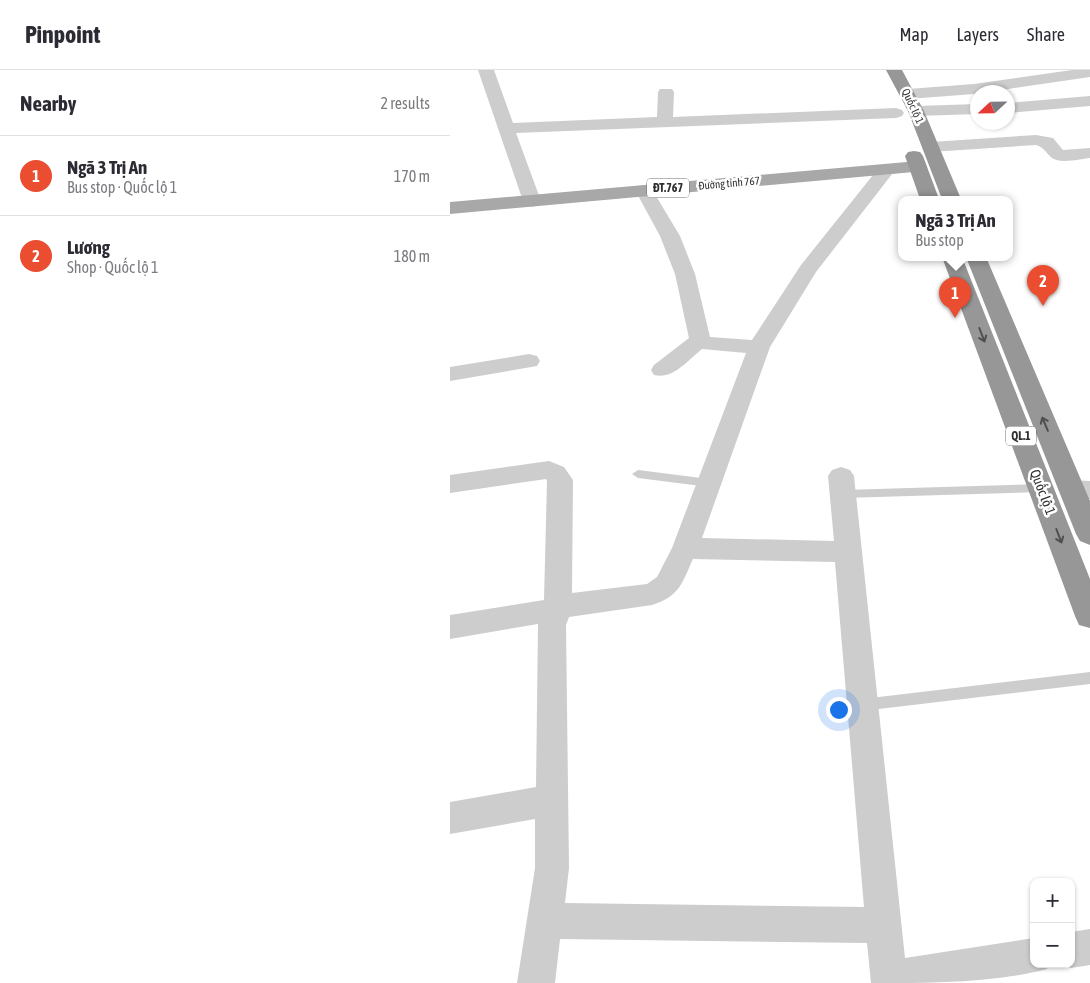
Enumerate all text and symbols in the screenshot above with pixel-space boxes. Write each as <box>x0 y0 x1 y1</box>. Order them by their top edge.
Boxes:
text: Pinpoint <box>25 21 100 48</box>
text: Map <box>899 24 928 45</box>
text: Layers <box>956 24 999 45</box>
text: Share <box>1027 24 1065 45</box>
north arrow <box>970 85 1015 130</box>
street label: Quốc lộ 1 <box>899 87 926 126</box>
text: Nearby <box>20 91 76 115</box>
text: 2 results <box>380 94 430 112</box>
text: Ngã 3 Trị An <box>67 156 147 178</box>
text: 1 <box>32 167 40 185</box>
text: 170 m <box>394 167 430 185</box>
street label: Đường tỉnh 767 <box>698 174 760 192</box>
text: Bus stop · Quốc lộ 1 <box>67 178 177 196</box>
road number: ĐT.767 <box>647 179 689 198</box>
popup <box>898 196 1013 261</box>
text: Ngã 3 Trị An <box>915 209 996 231</box>
text: Bus stop <box>915 231 964 249</box>
text: Lương <box>67 236 110 258</box>
text: 2 <box>32 247 40 265</box>
text: 180 m <box>394 247 430 265</box>
text: Shop · Quốc lộ 1 <box>67 258 158 276</box>
pin: 2 <box>1027 265 1059 306</box>
pin: 1 <box>939 277 971 318</box>
one-way arrow <box>978 327 988 342</box>
one-way arrow <box>1040 417 1050 432</box>
road number: QL.1 <box>1006 426 1036 446</box>
street label: Quốc lộ 1 <box>1027 467 1060 517</box>
one-way arrow <box>1055 528 1065 543</box>
your location <box>826 697 852 723</box>
map controls <box>1030 878 1075 968</box>
button: + <box>1030 878 1075 923</box>
button: − <box>1030 923 1075 968</box>

